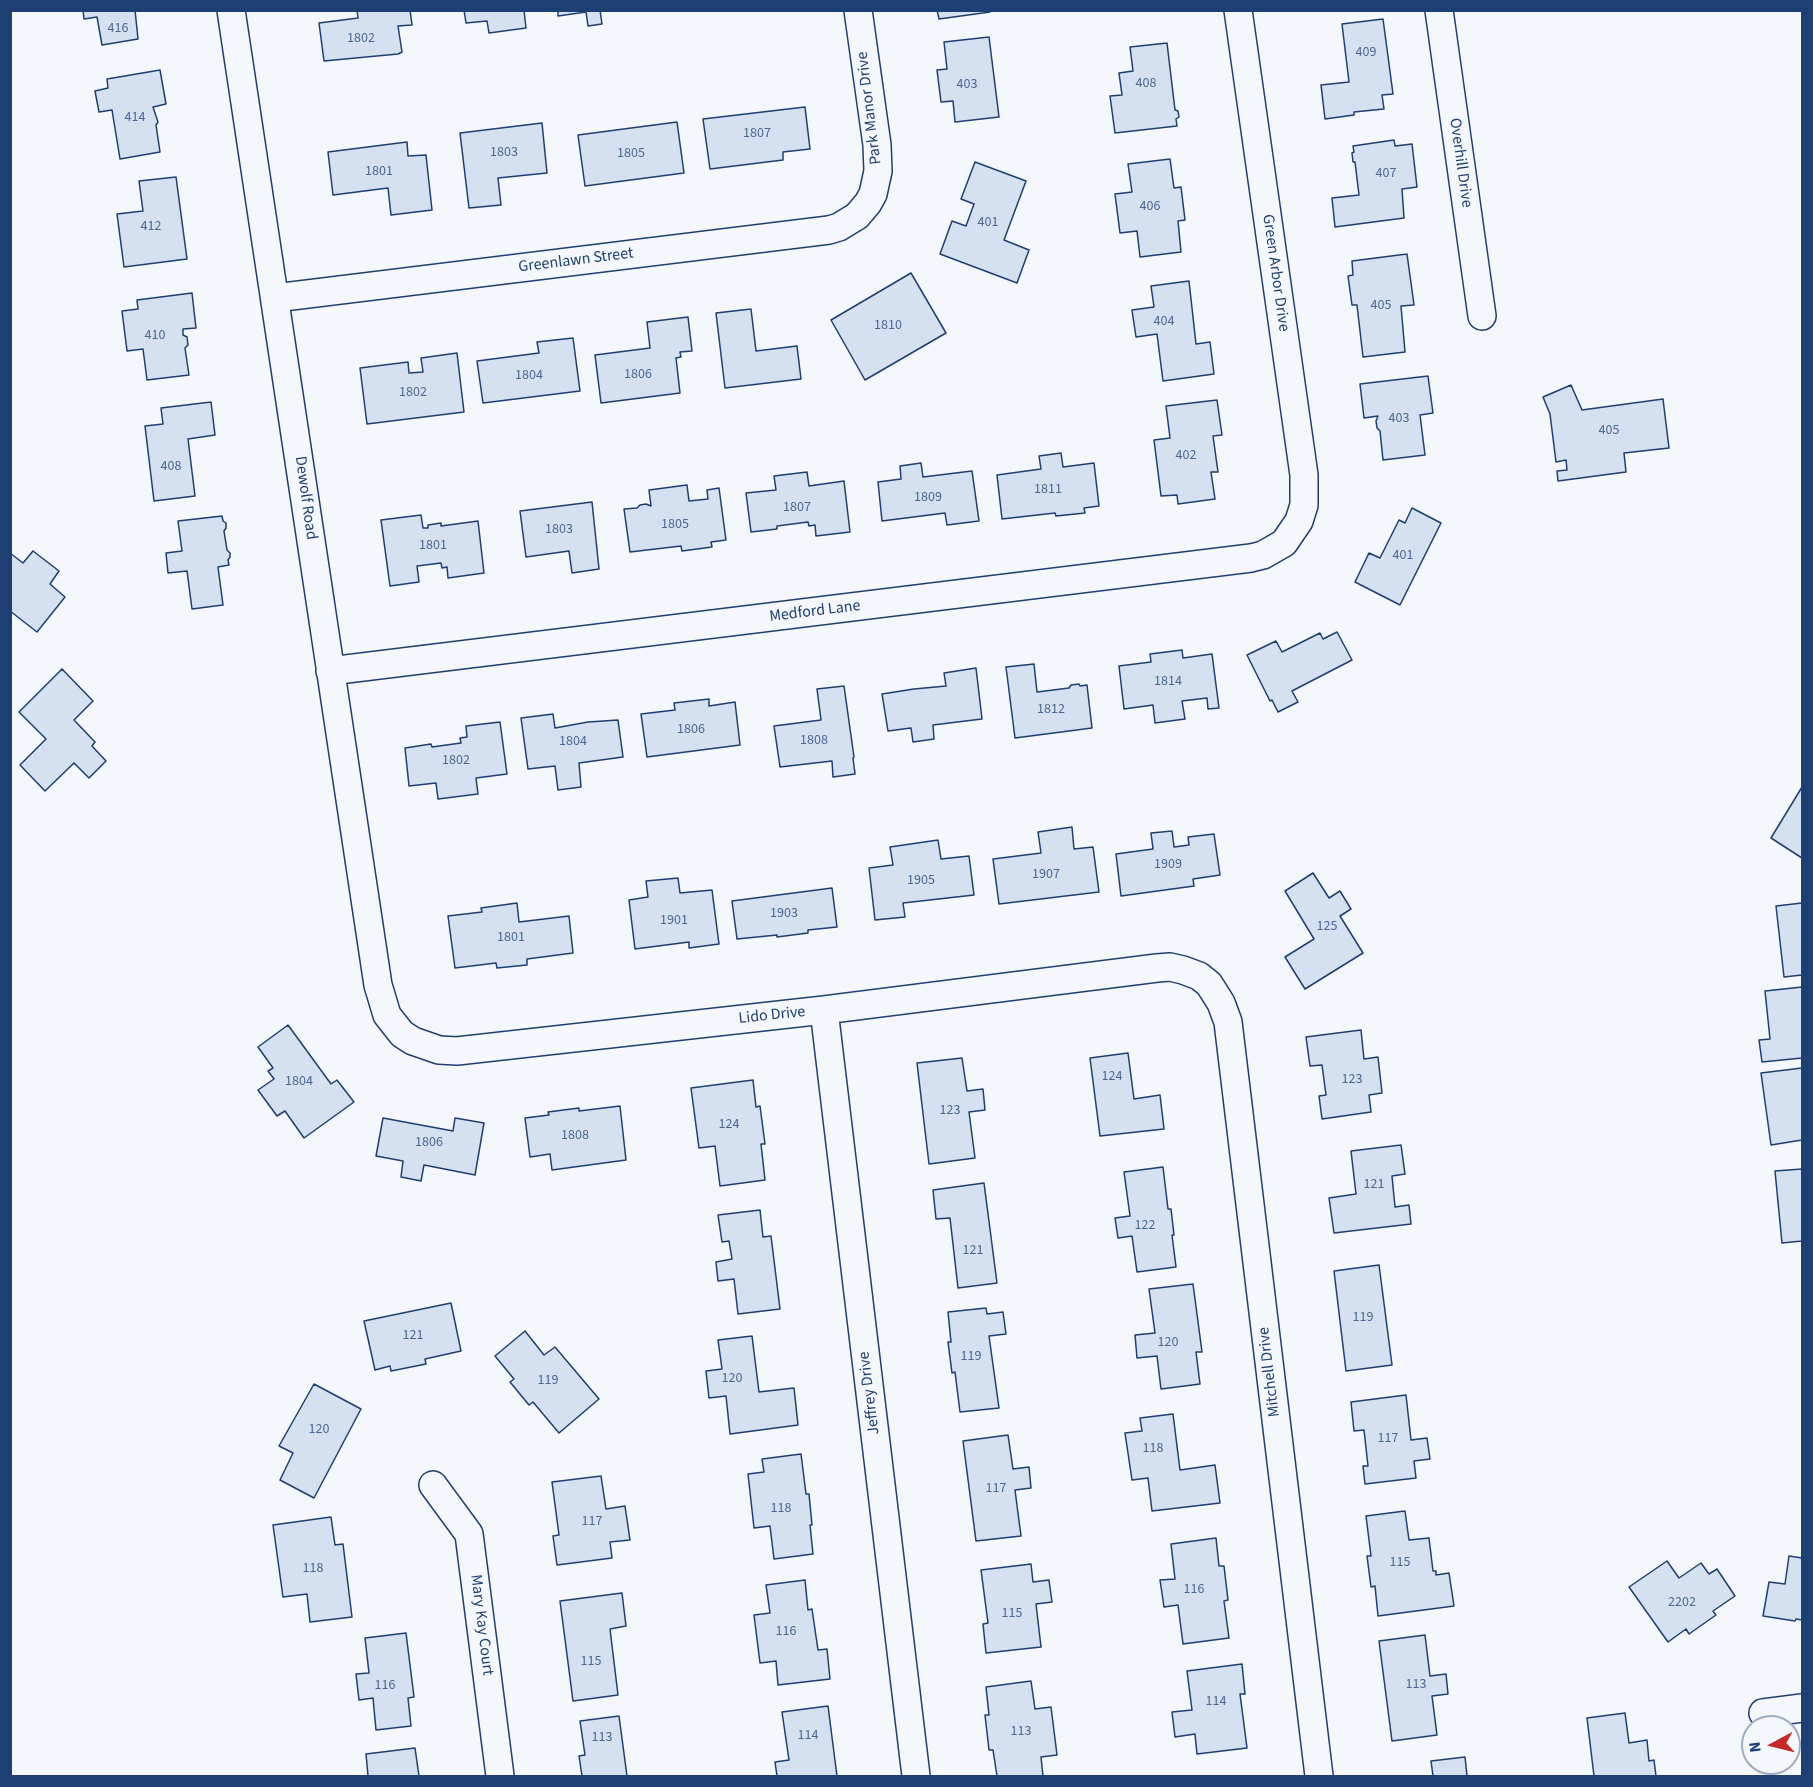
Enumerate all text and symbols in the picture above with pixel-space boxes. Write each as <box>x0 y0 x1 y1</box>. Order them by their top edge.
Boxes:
house number: 416 <box>108 21 128 37</box>
house number: 1802 <box>347 31 375 47</box>
house number: 409 <box>1356 45 1376 61</box>
street label: Park Manor Drive <box>854 50 886 166</box>
house number: 408 <box>1136 76 1156 92</box>
house number: 403 <box>957 77 977 93</box>
house number: 414 <box>125 110 145 126</box>
street label: Overhill Drive <box>1444 117 1476 209</box>
house number: 1807 <box>743 126 771 142</box>
house number: 1803 <box>490 145 518 161</box>
house number: 1805 <box>617 146 645 162</box>
house number: 1801 <box>365 164 393 180</box>
house number: 407 <box>1376 166 1396 182</box>
house number: 406 <box>1140 199 1160 215</box>
street label: Green Arbor Drive <box>1257 213 1293 333</box>
house number: 401 <box>978 215 998 231</box>
house number: 412 <box>141 219 161 235</box>
street label: Greenlawn Street <box>517 244 635 278</box>
house number: 405 <box>1371 298 1391 314</box>
house number: 404 <box>1154 314 1174 330</box>
house number: 1810 <box>874 318 902 334</box>
house number: 410 <box>145 328 165 344</box>
house number: 1806 <box>624 367 652 383</box>
house number: 1804 <box>515 368 543 384</box>
house number: 1802 <box>399 385 427 401</box>
house number: 403 <box>1389 411 1409 427</box>
house number: 405 <box>1599 423 1619 439</box>
house number: 402 <box>1176 448 1196 464</box>
street label: Dewolf Road <box>290 455 320 541</box>
house number: 408 <box>161 459 181 475</box>
house number: 1811 <box>1034 482 1062 498</box>
house number: 1809 <box>914 490 942 506</box>
house number: 1807 <box>783 500 811 516</box>
house number: 1805 <box>661 517 689 533</box>
house number: 1803 <box>545 522 573 538</box>
house number: 1801 <box>419 538 447 554</box>
house number: 401 <box>1393 548 1413 564</box>
street label: Medford Lane <box>768 597 862 627</box>
house number: 1814 <box>1154 674 1182 690</box>
house number: 1812 <box>1037 702 1065 718</box>
house number: 1806 <box>677 722 705 738</box>
house number: 1808 <box>800 733 828 749</box>
house number: 1804 <box>559 734 587 750</box>
house number: 1802 <box>442 753 470 769</box>
house number: 1909 <box>1154 857 1182 873</box>
house number: 1907 <box>1032 867 1060 883</box>
house number: 1905 <box>907 873 935 889</box>
house number: 1903 <box>770 906 798 922</box>
house number: 1901 <box>660 913 688 929</box>
house number: 125 <box>1317 919 1337 935</box>
house number: 1801 <box>497 930 525 946</box>
street label: Lido Drive <box>738 1003 806 1029</box>
house number: 124 <box>1102 1069 1122 1085</box>
house number: 123 <box>1342 1072 1362 1088</box>
house number: 1804 <box>285 1074 313 1090</box>
house number: 123 <box>940 1103 960 1119</box>
house number: 124 <box>719 1117 739 1133</box>
house number: 1808 <box>561 1128 589 1144</box>
house number: 1806 <box>415 1135 443 1151</box>
house number: 121 <box>1364 1177 1384 1193</box>
house number: 122 <box>1135 1218 1155 1234</box>
house number: 121 <box>963 1243 983 1259</box>
house number: 119 <box>1353 1310 1373 1326</box>
street label: Mitchell Drive <box>1255 1326 1285 1418</box>
house number: 121 <box>403 1328 423 1344</box>
house number: 120 <box>1158 1335 1178 1351</box>
house number: 119 <box>961 1349 981 1365</box>
street label: Jeffrey Drive <box>855 1350 885 1436</box>
house number: 120 <box>722 1371 742 1387</box>
house number: 119 <box>538 1373 558 1389</box>
house number: 120 <box>309 1422 329 1438</box>
house number: 117 <box>1378 1431 1398 1447</box>
house number: 118 <box>1143 1441 1163 1457</box>
house number: 117 <box>986 1481 1006 1497</box>
house number: 118 <box>771 1501 791 1517</box>
house number: 117 <box>582 1514 602 1530</box>
house number: 115 <box>1390 1555 1410 1571</box>
house number: 118 <box>303 1561 323 1577</box>
street label: Mary Kay Court <box>465 1573 497 1677</box>
house number: 116 <box>1184 1582 1204 1598</box>
house number: 2202 <box>1668 1595 1696 1611</box>
house number: 115 <box>1002 1606 1022 1622</box>
house number: 116 <box>776 1624 796 1640</box>
house number: 115 <box>581 1654 601 1670</box>
house number: 113 <box>1406 1677 1426 1693</box>
house number: 116 <box>375 1678 395 1694</box>
house number: 114 <box>1206 1694 1226 1710</box>
north arrow <box>1741 1715 1801 1775</box>
house number: 113 <box>1011 1724 1031 1740</box>
house number: 114 <box>798 1728 818 1744</box>
house number: 113 <box>592 1730 612 1746</box>
text: N <box>1744 1740 1767 1754</box>

